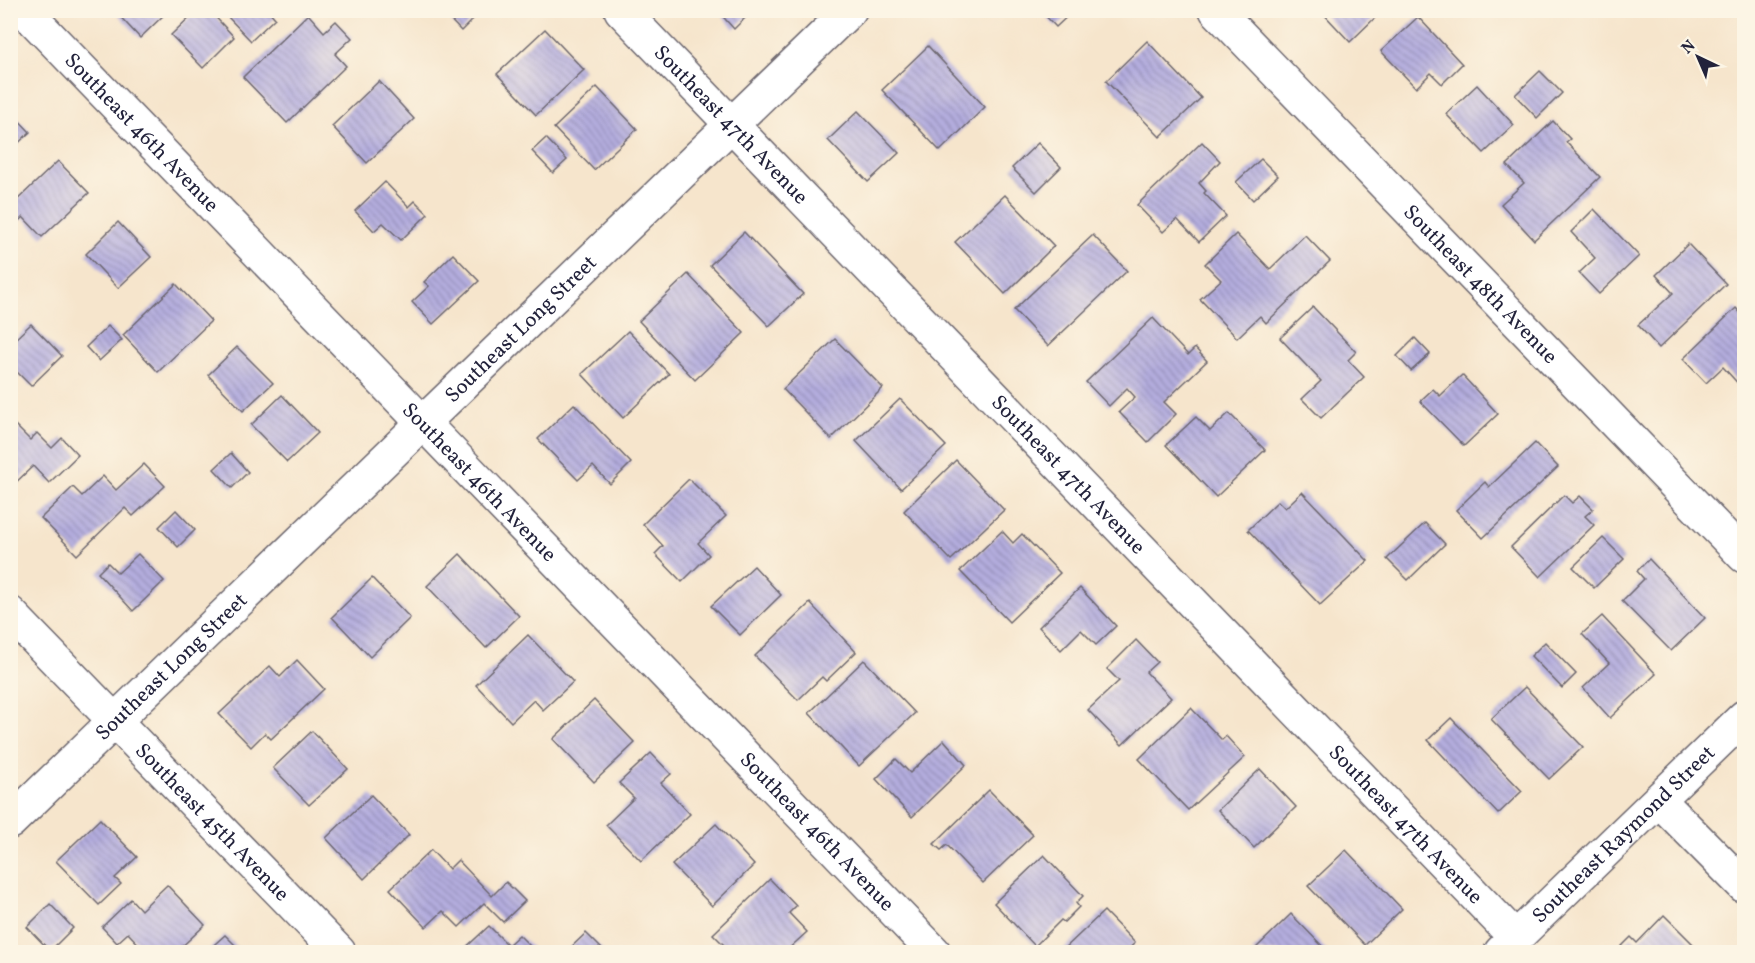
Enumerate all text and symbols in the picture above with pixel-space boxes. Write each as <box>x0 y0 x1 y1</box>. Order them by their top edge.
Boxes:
north arrow <box>1668 27 1728 87</box>
text: N <box>1677 35 1701 60</box>
street label: Southeast 47th Avenue <box>647 39 814 212</box>
street label: Southeast 46th Avenue <box>57 47 225 219</box>
street label: Southeast 48th Avenue <box>1396 199 1564 371</box>
street label: Southeast Long Street <box>439 249 604 410</box>
street label: Southeast 47th Avenue <box>984 389 1151 561</box>
street label: Southeast 46th Avenue <box>395 397 563 569</box>
street label: Southeast Long Street <box>90 587 254 748</box>
street label: Southeast 45th Avenue <box>128 737 295 909</box>
street label: Southeast 47th Avenue <box>1321 739 1489 911</box>
street label: Southeast Raymond Street <box>1526 739 1722 930</box>
street label: Southeast 46th Avenue <box>732 746 900 919</box>

